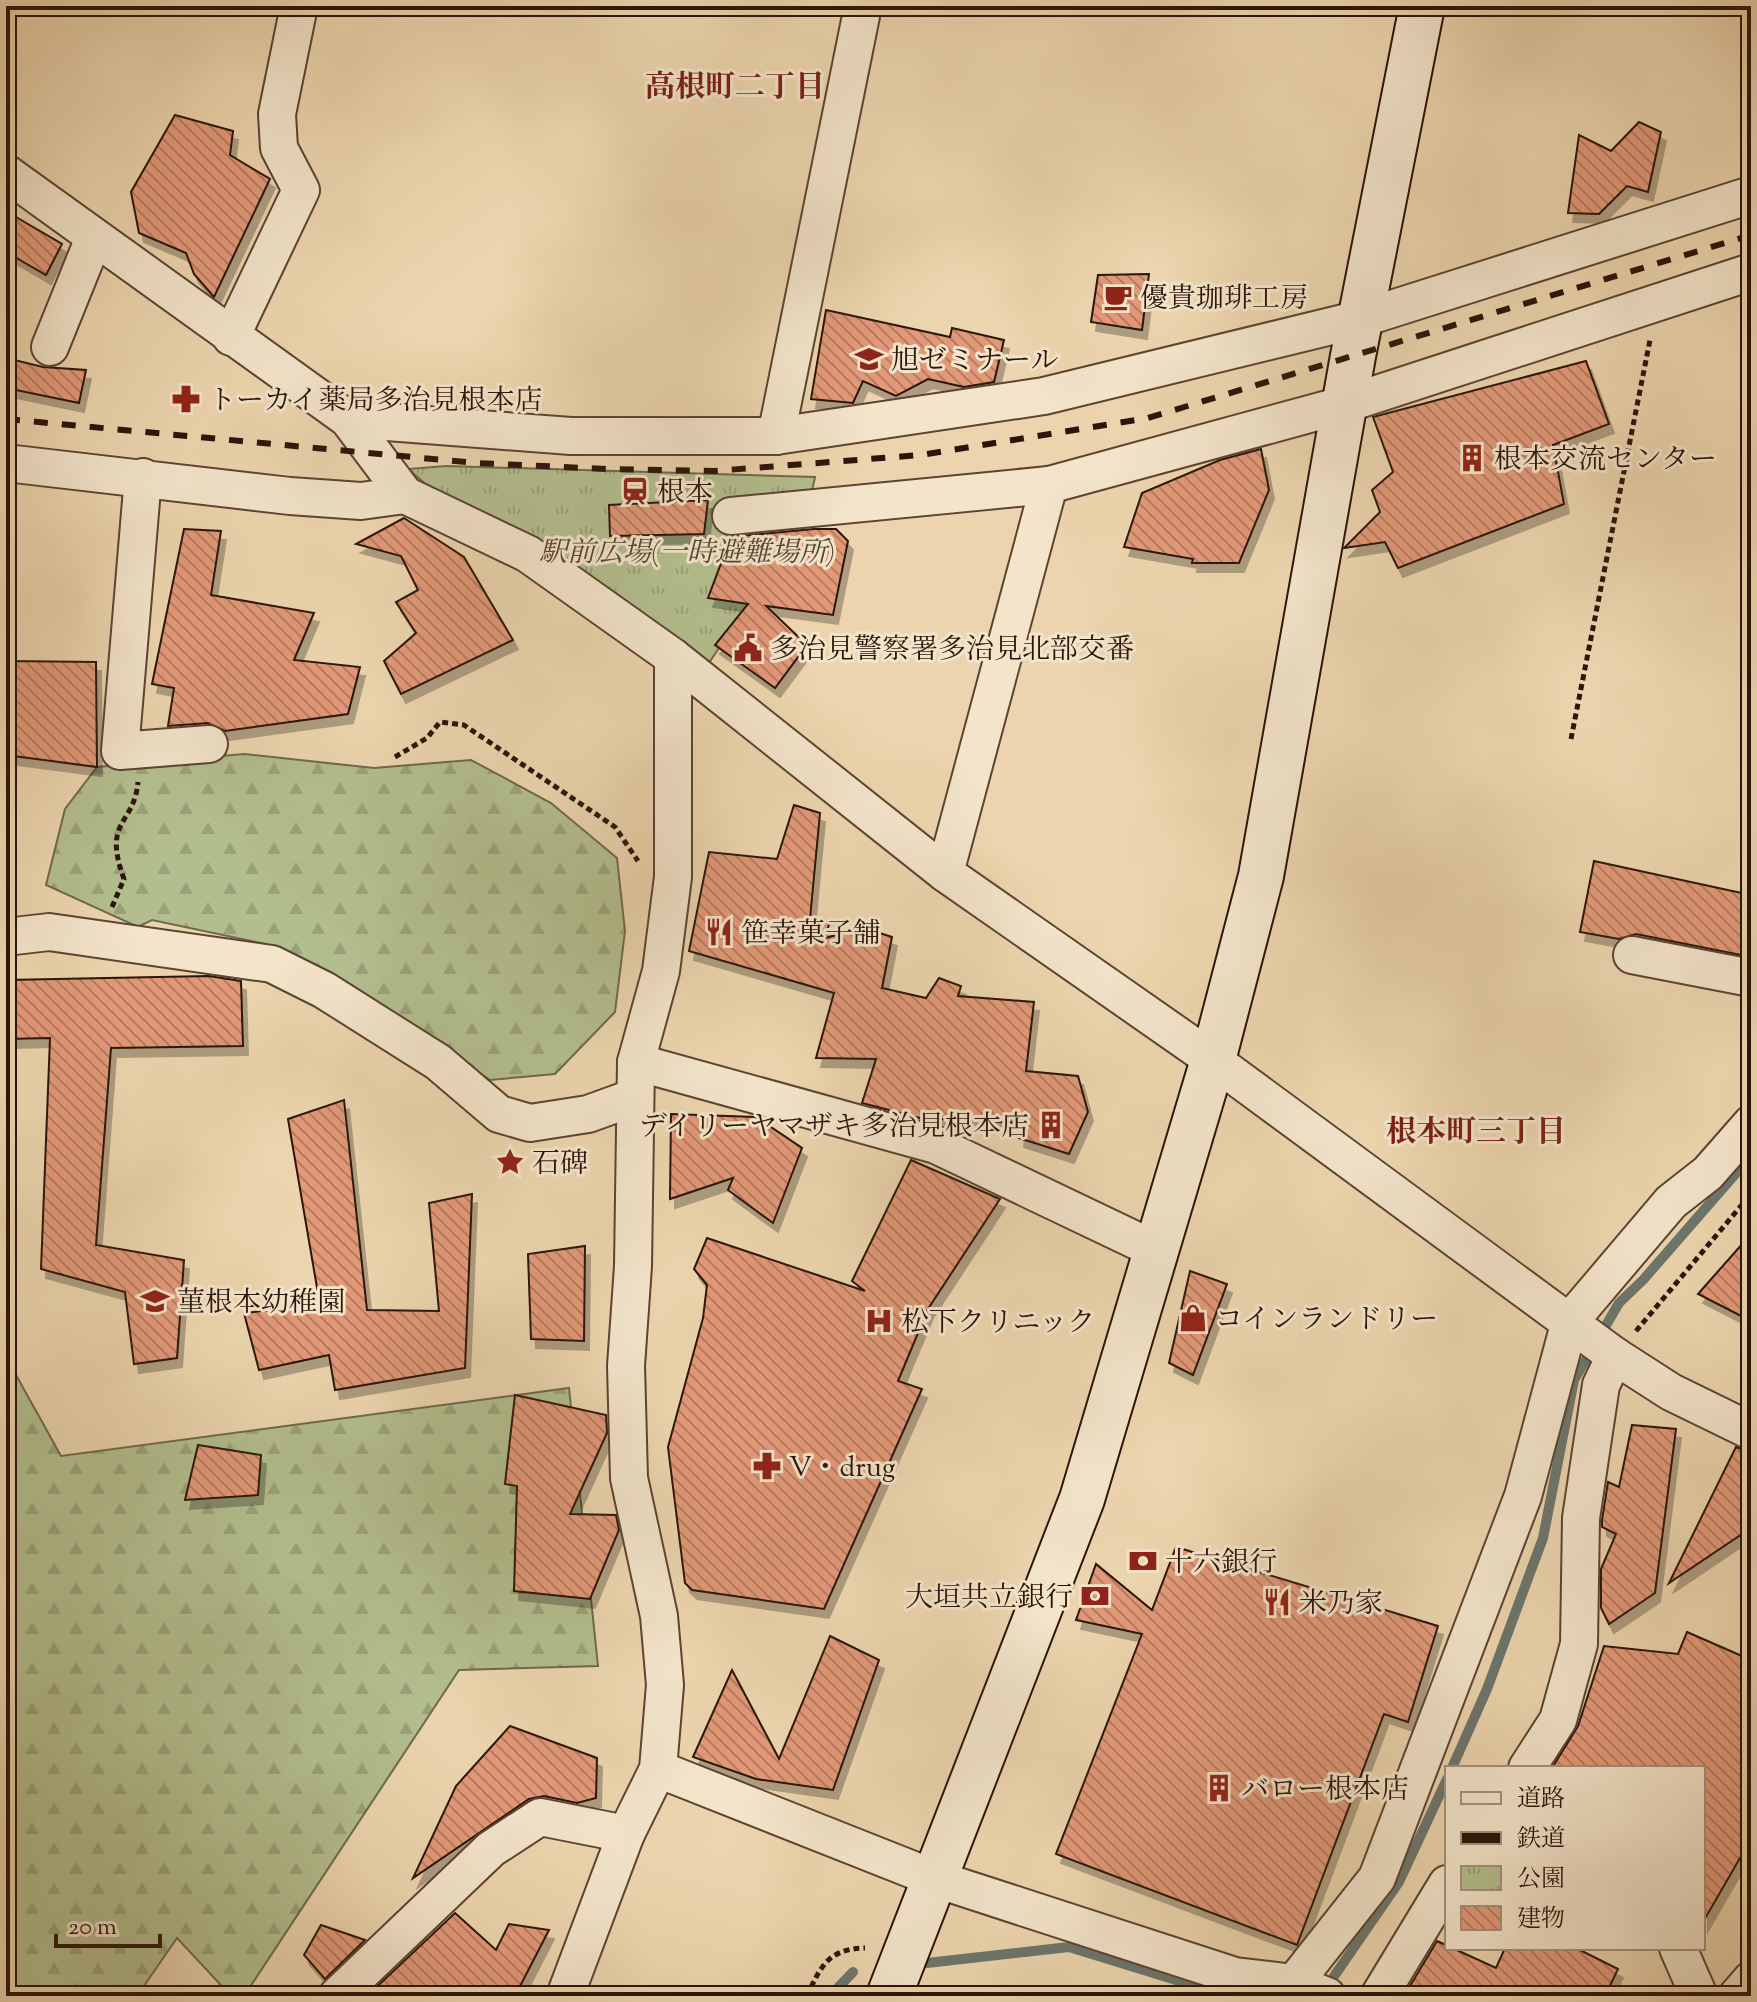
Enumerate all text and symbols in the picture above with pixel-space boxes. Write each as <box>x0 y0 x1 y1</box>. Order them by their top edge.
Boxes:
district label: 高根町二丁目 <box>645 67 825 110</box>
place label: 優貴珈琲工房 <box>1140 280 1308 320</box>
cafe icon: 優貴珈琲工房 <box>1103 282 1133 312</box>
place label: 旭ゼミナール <box>891 342 1058 382</box>
school or university icon: 旭ゼミナール <box>854 344 884 374</box>
place label: トーカイ薬局多治見根本店 <box>208 382 543 422</box>
pharmacy icon: トーカイ薬局多治見根本店 <box>171 384 201 414</box>
place label: 根本交流センター <box>1494 441 1717 481</box>
building icon: 根本交流センター <box>1457 443 1487 473</box>
place label: 根本 <box>657 474 713 514</box>
station icon: 根本 <box>620 476 650 506</box>
park label: 駅前広場(一時避難場所) <box>539 534 835 574</box>
place label: 多治見警察署多治見北部交番 <box>770 631 1134 671</box>
public building icon: 多治見警察署多治見北部交番 <box>733 633 763 663</box>
place label: 笹幸菓子舗 <box>741 915 881 955</box>
restaurant icon: 笹幸菓子舗 <box>704 917 734 947</box>
place label: デイリーヤマザキ多治見根本店 <box>639 1108 1029 1148</box>
building icon: デイリーヤマザキ多治見根本店 <box>1036 1110 1066 1140</box>
district label: 根本町三丁目 <box>1386 1112 1566 1155</box>
place label: 石碑 <box>532 1145 588 1185</box>
place icon: 石碑 <box>495 1147 525 1177</box>
place label: 菫根本幼稚園 <box>177 1284 345 1324</box>
school or university icon: 菫根本幼稚園 <box>140 1286 170 1316</box>
place label: コインランドリー <box>1215 1301 1438 1341</box>
shop icon: コインランドリー <box>1178 1303 1208 1333</box>
place label: 松下クリニック <box>901 1304 1095 1344</box>
hospital icon: 松下クリニック <box>864 1306 894 1336</box>
place label: V・drug <box>789 1449 895 1489</box>
pharmacy icon: V・drug <box>752 1451 782 1481</box>
place label: 十六銀行 <box>1165 1544 1277 1584</box>
bank icon: 十六銀行 <box>1128 1546 1158 1576</box>
place label: 大垣共立銀行 <box>905 1579 1073 1619</box>
bank icon: 大垣共立銀行 <box>1080 1581 1110 1611</box>
place label: 米乃家 <box>1299 1585 1383 1625</box>
restaurant icon: 米乃家 <box>1262 1587 1292 1617</box>
legend <box>1445 1766 1705 1950</box>
place label: バロー根本店 <box>1241 1771 1409 1811</box>
building icon: バロー根本店 <box>1204 1773 1234 1803</box>
text: 道路 <box>1517 1783 1565 1817</box>
text: 鉄道 <box>1517 1823 1565 1857</box>
text: 公園 <box>1517 1863 1565 1897</box>
scale bar <box>56 1898 160 1948</box>
text: 建物 <box>1517 1903 1565 1937</box>
text: 20 m <box>68 1911 117 1945</box>

